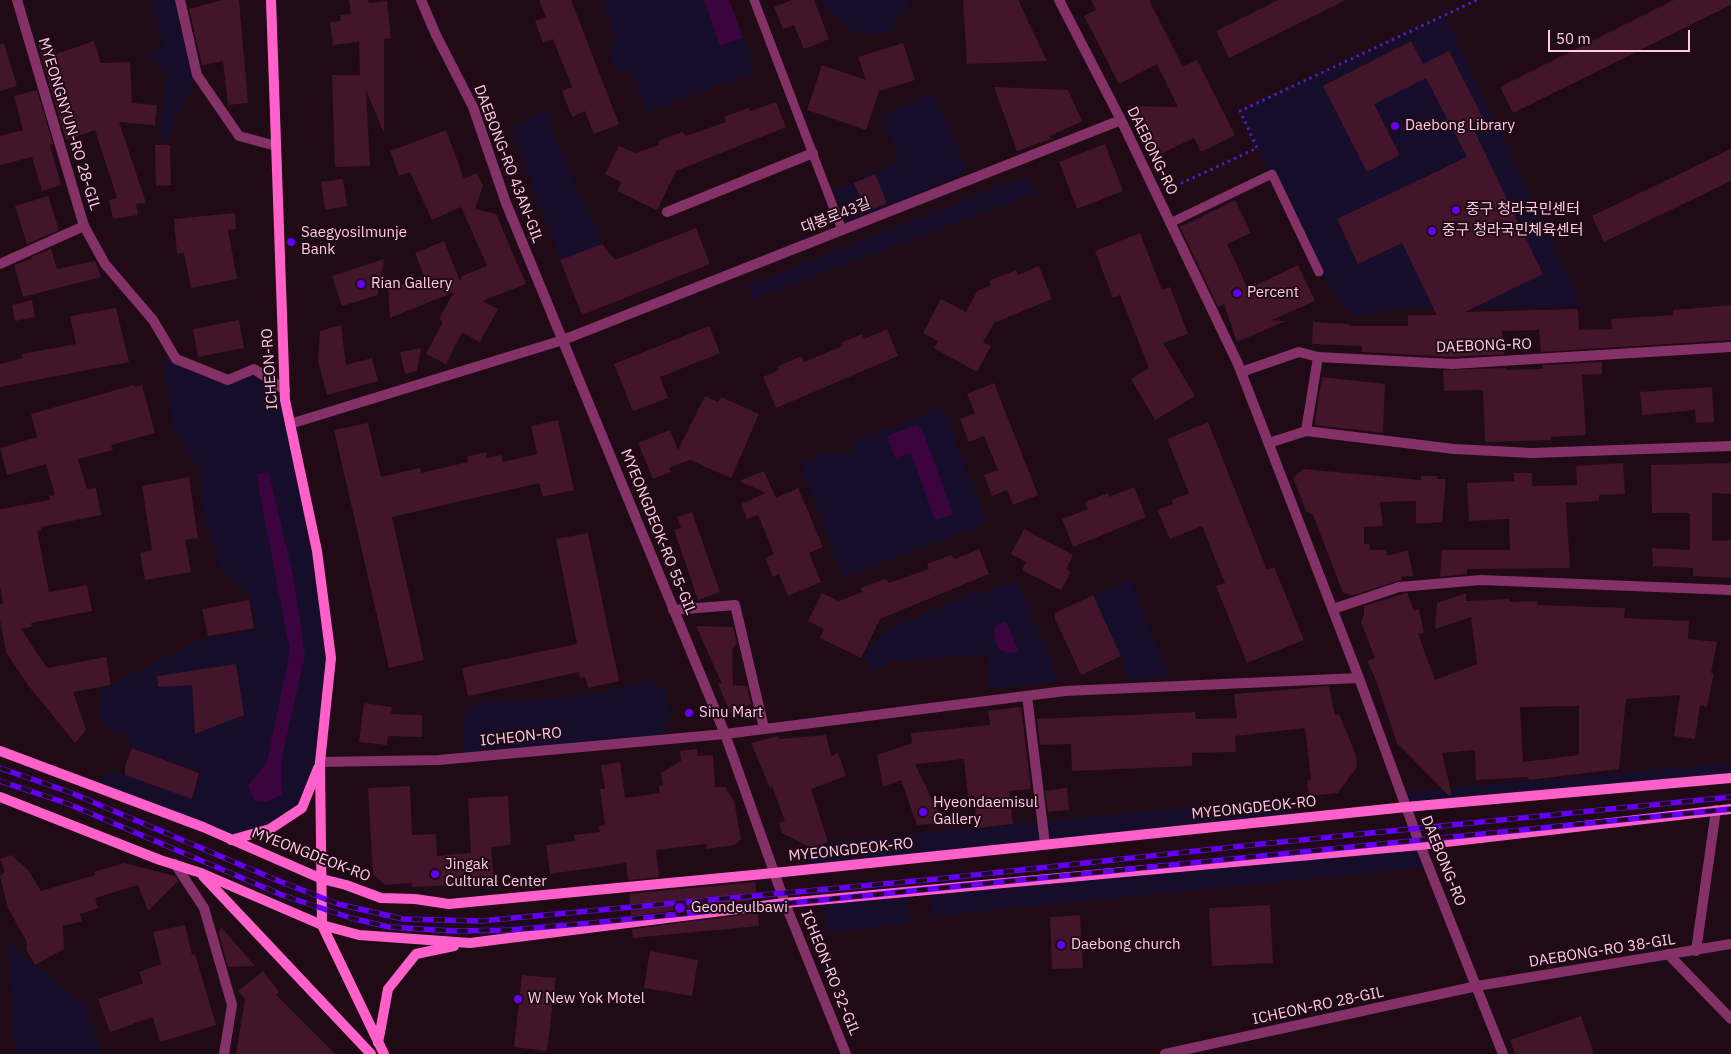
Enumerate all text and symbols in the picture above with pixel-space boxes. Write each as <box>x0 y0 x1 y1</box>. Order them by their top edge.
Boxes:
scale bar <box>1551 20 1694 52</box>
text: 50 m <box>1556 29 1591 48</box>
street label: MYEONGNYUN-RO 28-GIL <box>34 36 104 212</box>
street label: DAEBONG-RO 43AN-GIL <box>470 82 546 246</box>
street label: DAEBONG-RO <box>1123 104 1181 198</box>
place label: Daebong Library <box>1405 117 1515 135</box>
marker: Daebong Library <box>1389 120 1401 132</box>
street label: 대봉로43길 <box>799 194 873 238</box>
place label: 중구 청라국민센터 <box>1466 201 1580 219</box>
marker: 중구 청라국민센터 <box>1450 204 1462 216</box>
place label: 중구 청라국민체육센터 <box>1442 222 1584 240</box>
place label: Saegyosilmunje Bank <box>301 224 407 259</box>
marker: 중구 청라국민체육센터 <box>1426 225 1438 237</box>
marker: Saegyosilmunje Bank <box>285 236 297 248</box>
place label: Rian Gallery <box>371 275 452 293</box>
marker: Rian Gallery <box>355 278 367 290</box>
place label: Percent <box>1247 284 1299 302</box>
marker: Percent <box>1231 287 1243 299</box>
street label: ICHEON-RO <box>258 327 282 411</box>
street label: DAEBONG-RO <box>1436 335 1532 357</box>
street label: MYEONGDEOK-RO 55-GIL <box>616 446 700 618</box>
place label: Sinu Mart <box>699 704 763 722</box>
marker: Sinu Mart <box>683 707 695 719</box>
street label: ICHEON-RO <box>479 724 563 750</box>
street label: MYEONGDEOK-RO <box>1191 792 1317 824</box>
place label: Hyeondaemisul Gallery <box>933 794 1038 829</box>
marker: Hyeondaemisul Gallery <box>917 806 929 818</box>
street label: DAEBONG-RO <box>1417 813 1469 909</box>
street label: MYEONGDEOK-RO <box>249 824 373 886</box>
street label: MYEONGDEOK-RO <box>788 834 914 866</box>
place label: Jingak Cultural Center <box>445 856 547 891</box>
marker: Jingak Cultural Center <box>429 868 441 880</box>
place label: Geondeulbawi <box>691 899 788 917</box>
marker: Geondeulbawi <box>673 901 687 915</box>
street label: ICHEON-RO 32-GIL <box>797 908 863 1038</box>
street label: DAEBONG-RO 38-GIL <box>1528 931 1676 971</box>
place label: Daebong church <box>1071 936 1180 954</box>
marker: Daebong church <box>1055 939 1067 951</box>
street label: ICHEON-RO 28-GIL <box>1251 983 1385 1029</box>
place label: W New Yok Motel <box>528 990 645 1008</box>
marker: W New Yok Motel <box>512 993 524 1005</box>

